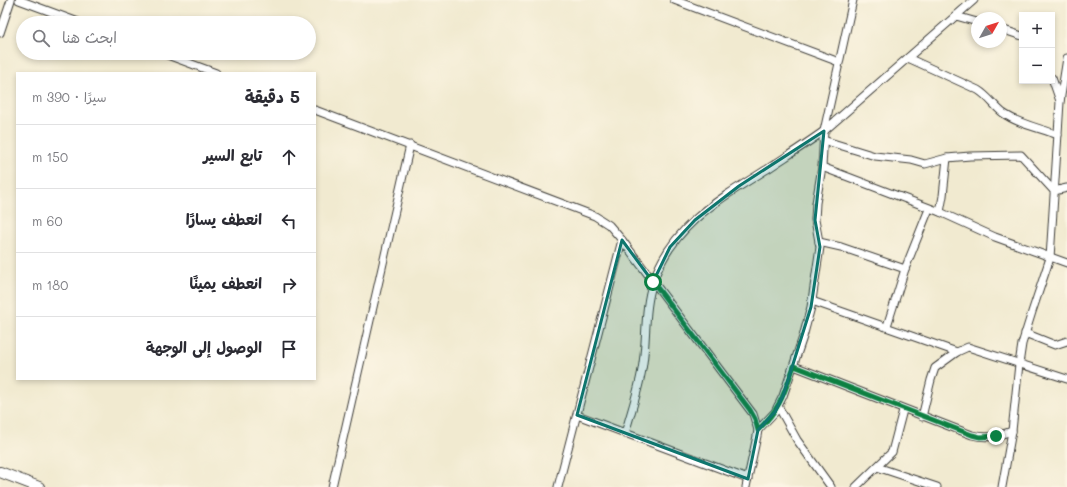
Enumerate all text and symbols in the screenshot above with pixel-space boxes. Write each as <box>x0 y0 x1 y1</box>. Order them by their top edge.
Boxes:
north arrow <box>971 12 1007 48</box>
map controls <box>1019 12 1055 84</box>
button: + <box>1019 12 1055 48</box>
search box <box>16 16 316 60</box>
icon: search <box>30 27 52 49</box>
text: ابحث هنا <box>62 27 117 47</box>
button: − <box>1019 48 1055 84</box>
text: 5 دقيقة <box>245 85 300 107</box>
text: سيرًا · 390 m <box>32 88 106 105</box>
text: تابع السير <box>203 145 262 165</box>
icon: ahead <box>278 146 300 168</box>
text: 150 m <box>32 148 68 165</box>
text: انعطف يسارًا <box>186 209 262 229</box>
icon: left <box>278 210 300 232</box>
text: 60 m <box>32 212 62 229</box>
text: انعطف يمينًا <box>190 273 262 293</box>
route start <box>644 273 662 291</box>
icon: right <box>278 274 300 296</box>
text: 180 m <box>32 276 68 293</box>
text: الوصول إلى الوجهة <box>146 337 262 357</box>
icon: arrive <box>278 338 300 360</box>
route end <box>987 427 1005 445</box>

